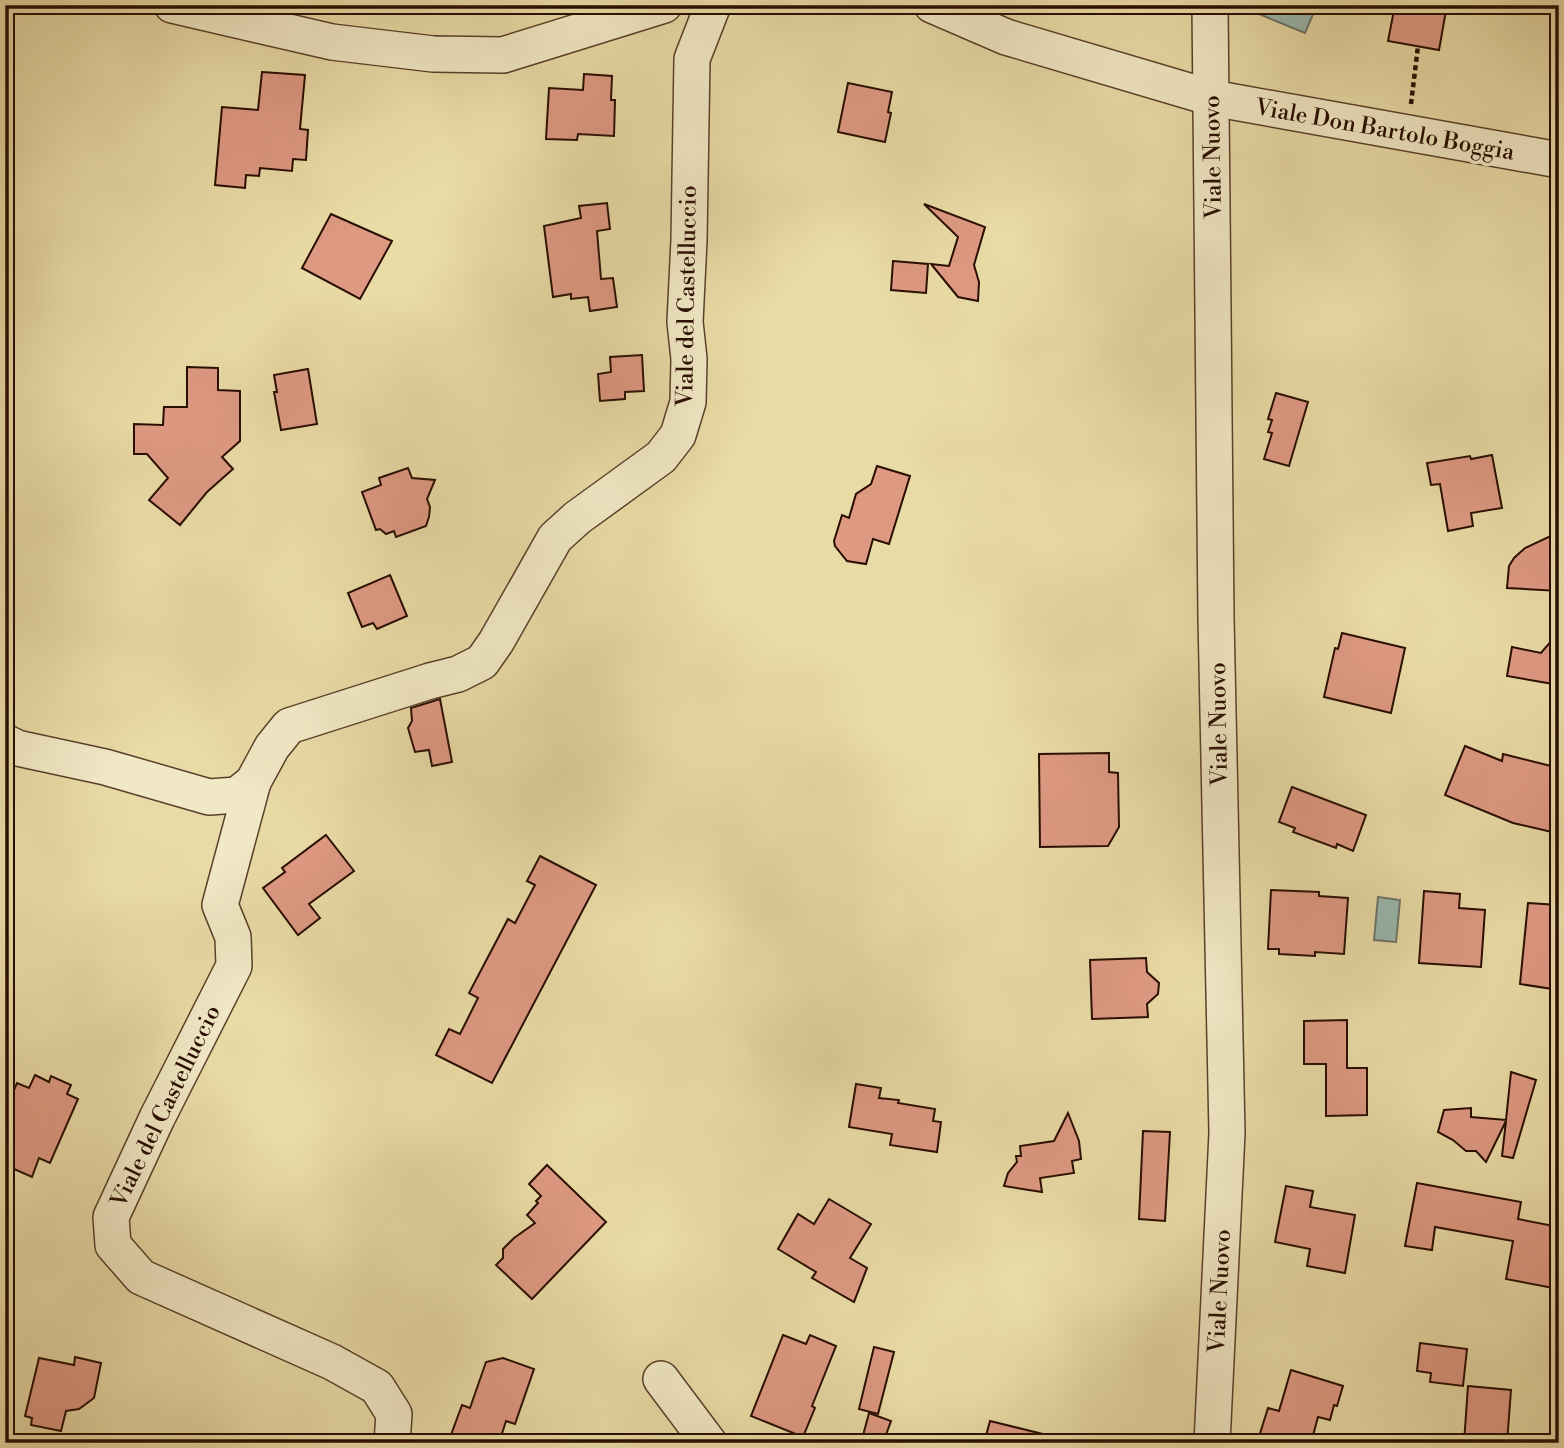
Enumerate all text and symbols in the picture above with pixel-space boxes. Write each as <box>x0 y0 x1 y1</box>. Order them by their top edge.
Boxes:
street label: Viale Don Bartolo Boggia <box>1252 93 1517 167</box>
street label: Viale Nuovo <box>1198 95 1228 220</box>
street label: Viale del Castelluccio <box>671 185 703 408</box>
street label: Viale Nuovo <box>1204 662 1234 787</box>
street label: Viale del Castelluccio <box>104 1001 227 1213</box>
street label: Viale Nuovo <box>1203 1229 1237 1355</box>

